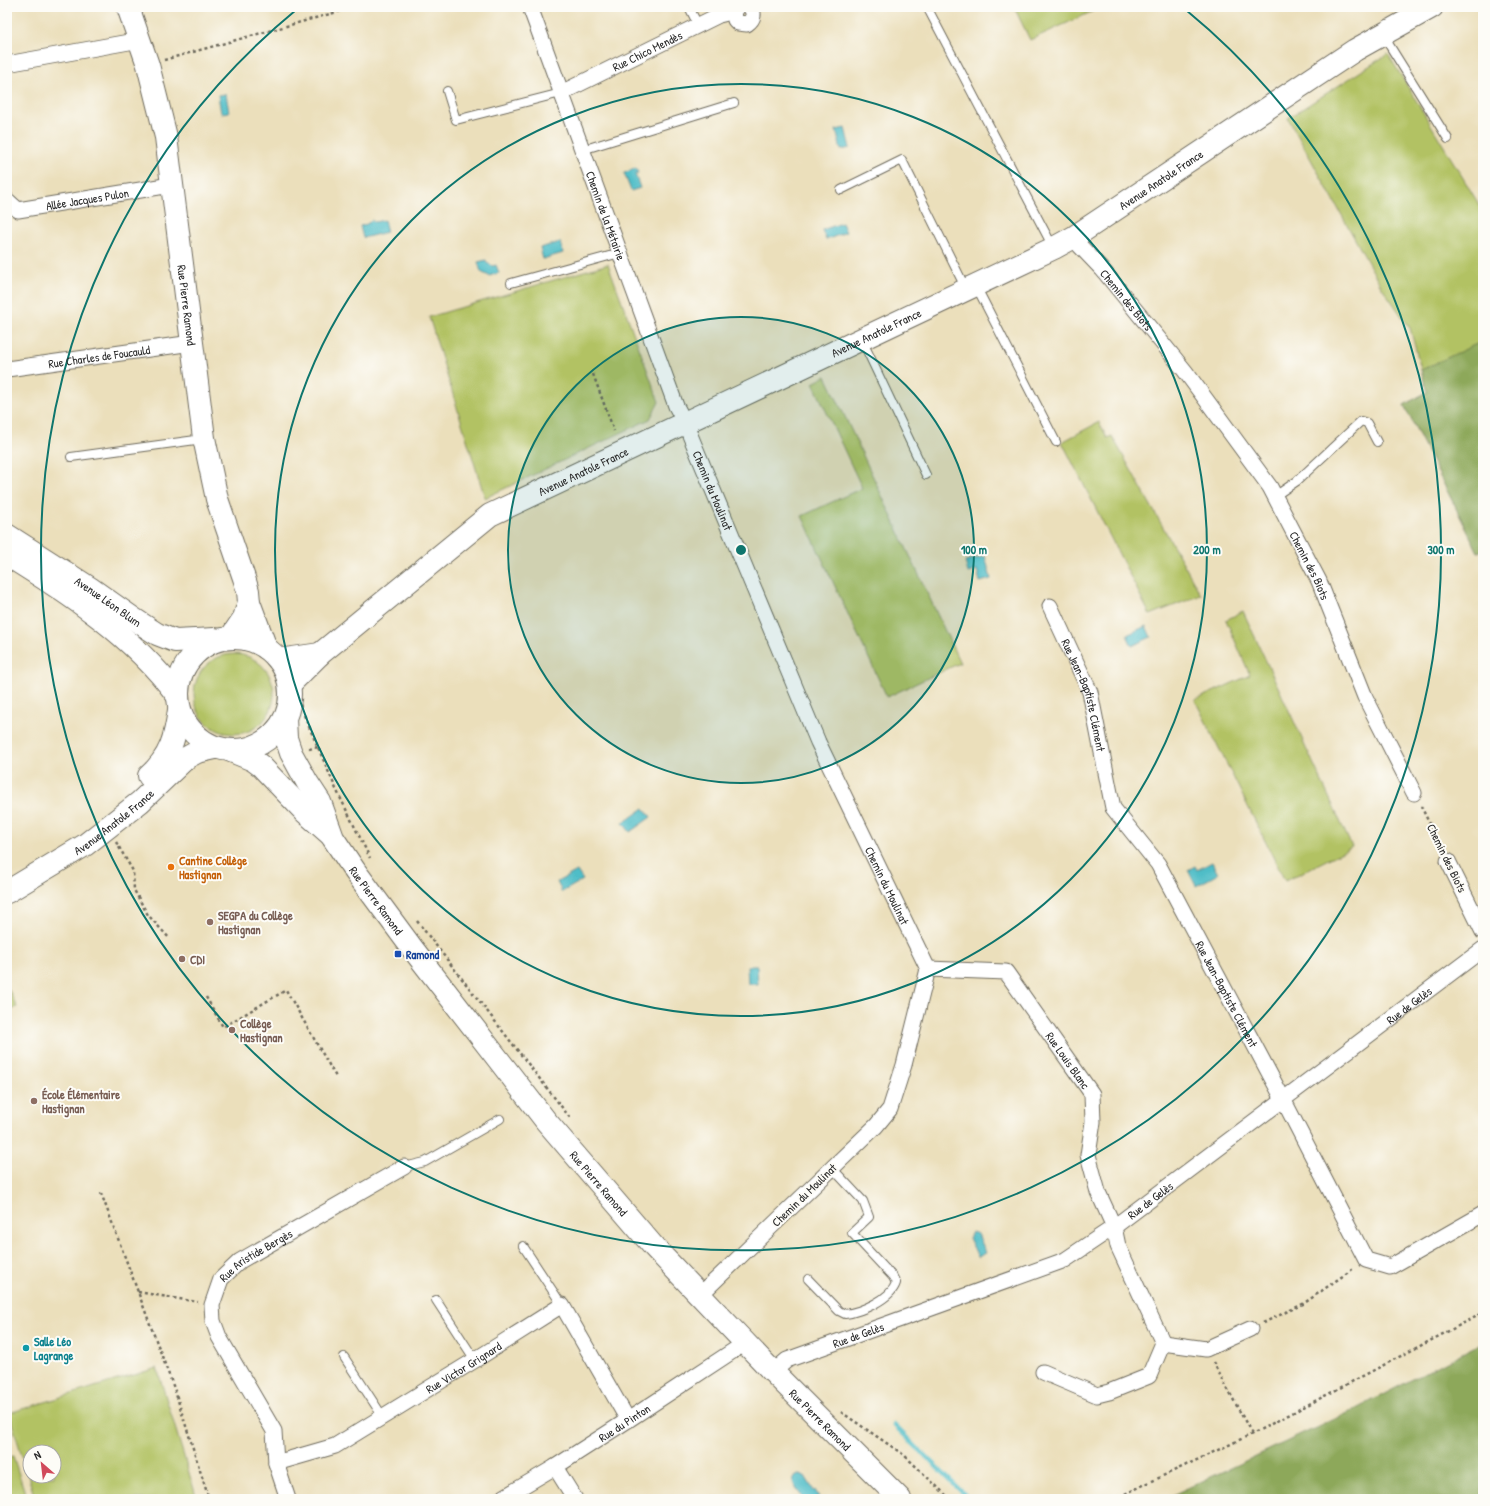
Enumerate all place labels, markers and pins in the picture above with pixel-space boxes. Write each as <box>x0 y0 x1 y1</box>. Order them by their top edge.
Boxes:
centre of rings <box>734 543 748 557</box>
place label: Cantine Collège Hastignan <box>179 852 247 884</box>
marker: Cantine Collège Hastignan <box>166 862 176 872</box>
place label: SEGPA du Collège Hastignan <box>218 907 293 939</box>
marker: SEGPA du Collège Hastignan <box>205 917 215 927</box>
place label: Ramond <box>406 946 440 963</box>
marker: Ramond <box>393 949 403 959</box>
place label: CDI <box>190 951 205 968</box>
marker: CDI <box>177 954 187 964</box>
place label: Collège Hastignan <box>240 1015 283 1047</box>
marker: Collège Hastignan <box>227 1025 237 1035</box>
place label: École Élémentaire Hastignan <box>42 1086 120 1118</box>
marker: École Élémentaire Hastignan <box>29 1096 39 1106</box>
place label: Salle Léo Lagrange <box>34 1333 74 1365</box>
marker: Salle Léo Lagrange <box>21 1343 31 1353</box>

